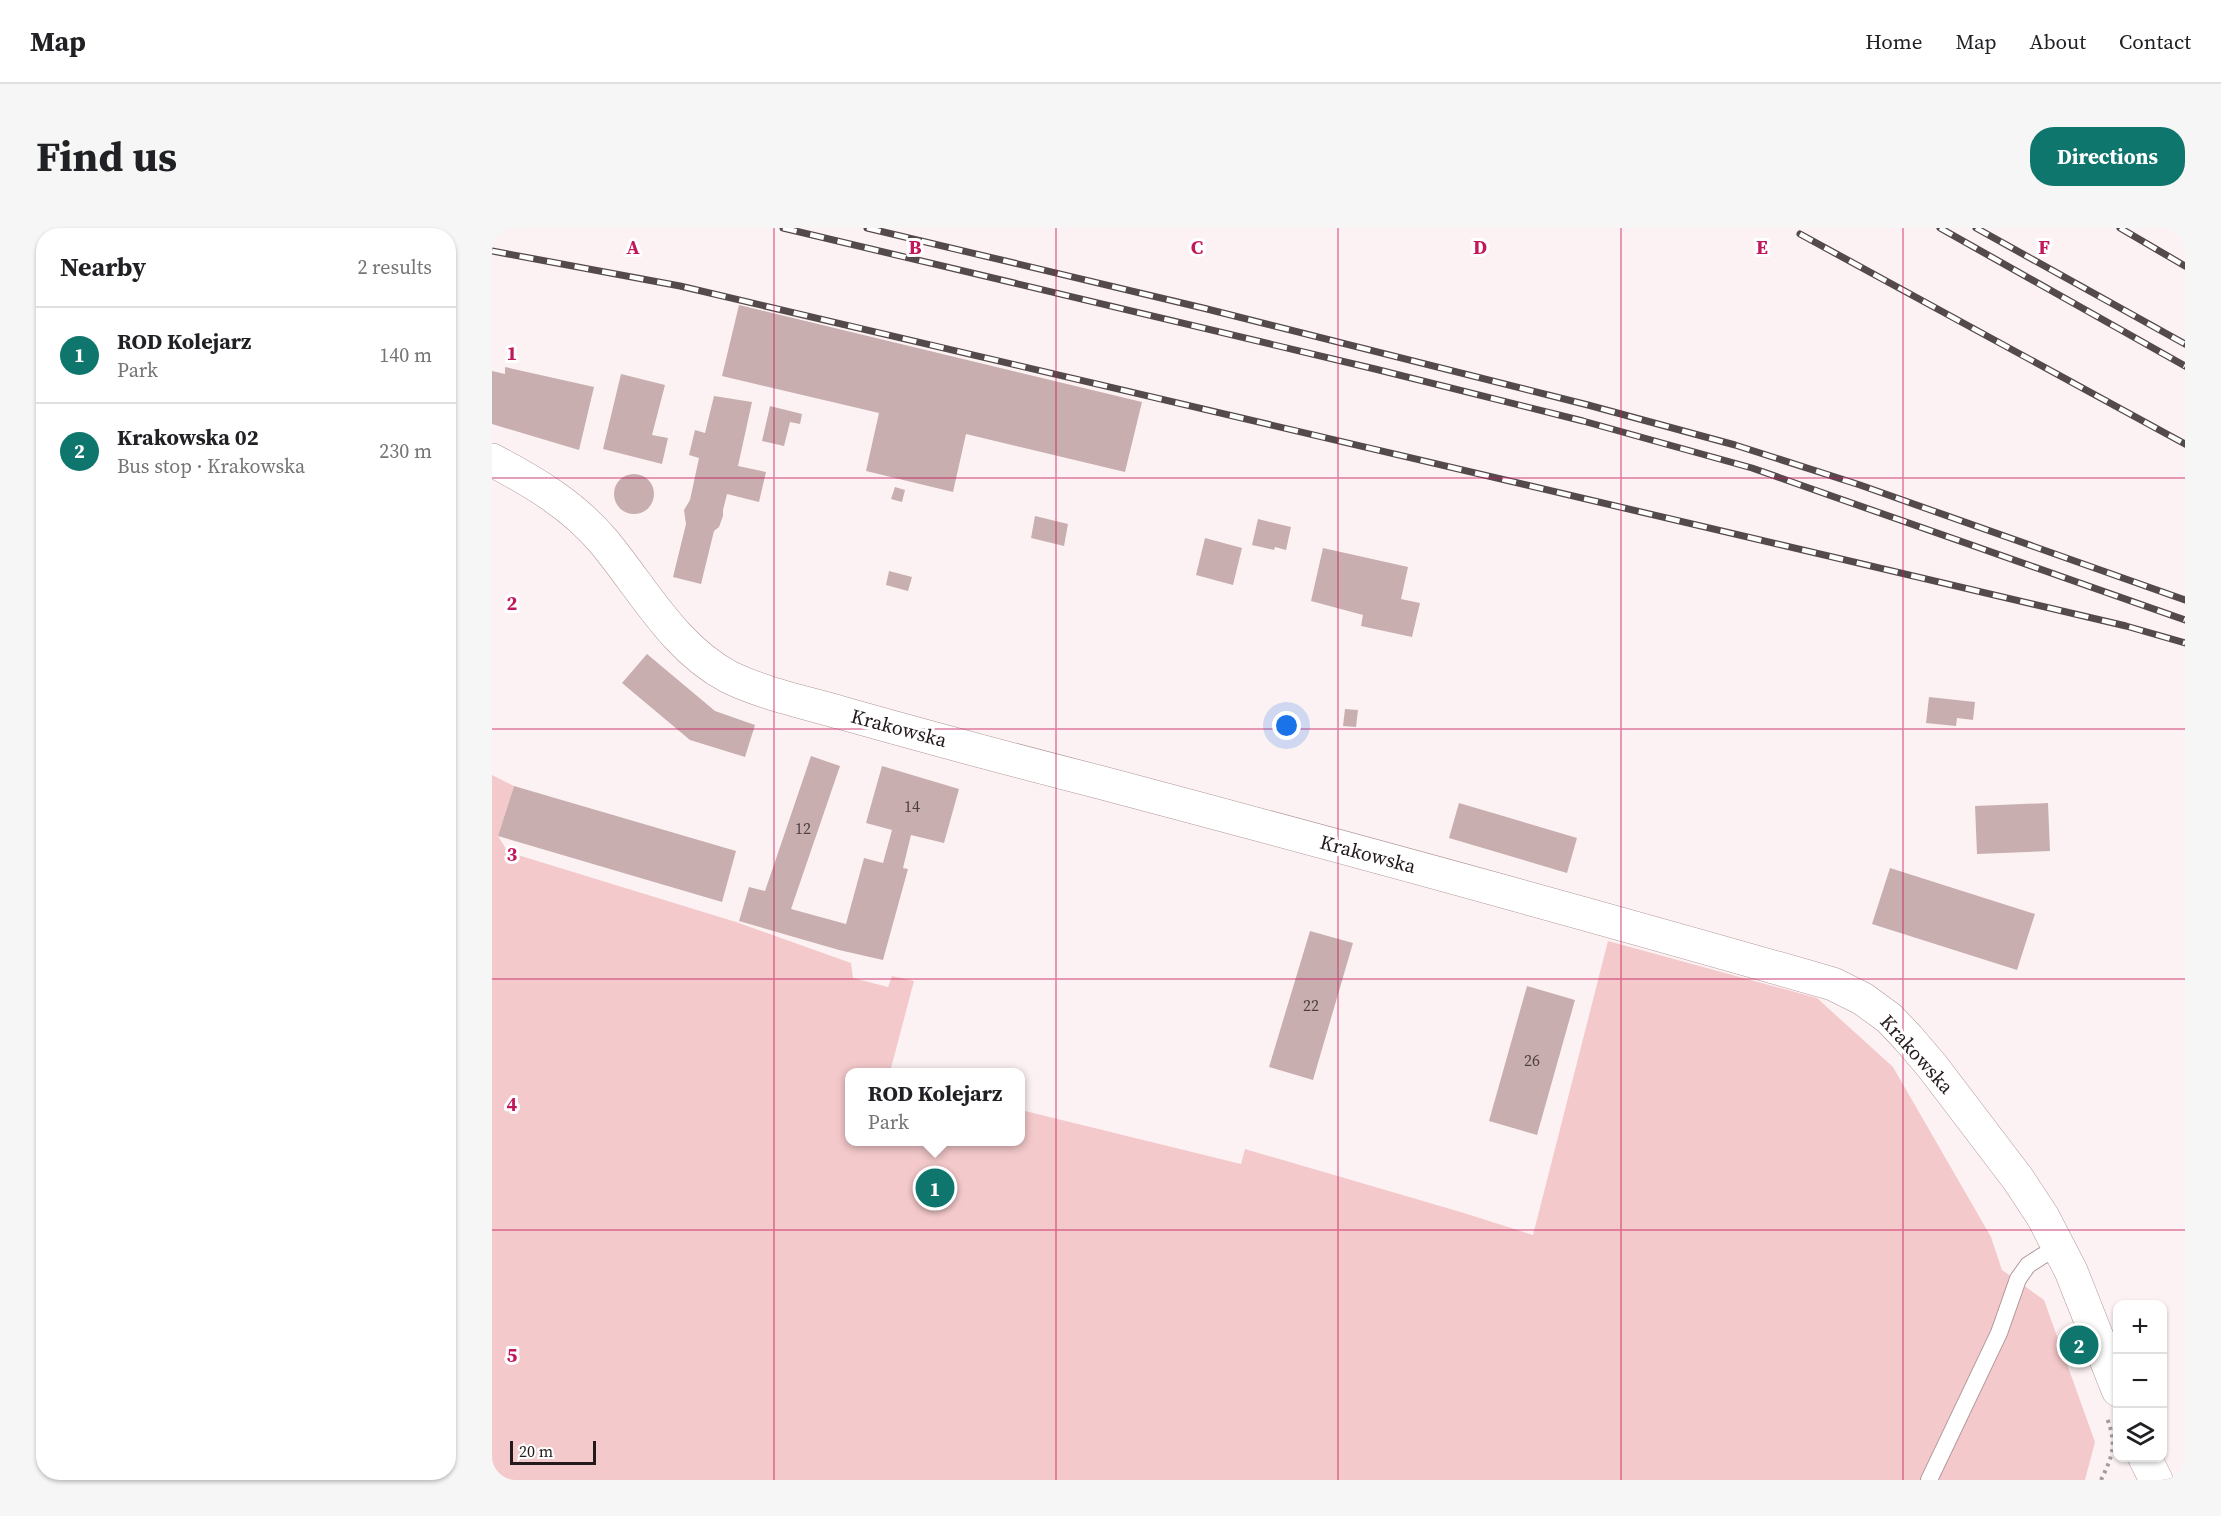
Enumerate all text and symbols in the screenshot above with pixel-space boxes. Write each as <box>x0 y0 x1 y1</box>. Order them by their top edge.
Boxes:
text: Map <box>30 22 86 60</box>
text: Home <box>1865 27 1923 56</box>
text: Map <box>1956 27 1997 56</box>
text: About <box>2030 27 2086 56</box>
text: Contact <box>2119 27 2191 56</box>
text: Find us <box>36 127 177 185</box>
button: Directions <box>2030 127 2185 186</box>
text: A <box>626 233 640 261</box>
text: B <box>908 233 922 261</box>
text: C <box>1191 233 1203 261</box>
text: D <box>1473 233 1487 261</box>
text: E <box>1756 233 1768 261</box>
text: F <box>2038 233 2050 261</box>
text: Nearby <box>60 249 146 285</box>
text: 2 results <box>357 253 432 281</box>
text: ROD Kolejarz <box>117 326 251 356</box>
text: 1 <box>507 339 517 367</box>
text: 1 <box>74 341 85 369</box>
text: 140 m <box>379 341 432 369</box>
text: Park <box>117 356 158 384</box>
text: Krakowska 02 <box>117 422 259 452</box>
text: 2 <box>74 437 85 465</box>
text: 230 m <box>379 437 432 465</box>
text: Bus stop · Krakowska <box>117 452 305 480</box>
text: 2 <box>507 589 518 617</box>
street label: Krakowska <box>848 702 951 754</box>
your location <box>1272 711 1301 740</box>
house number: 14 <box>904 795 920 817</box>
house number: 12 <box>795 817 811 839</box>
street label: Krakowska <box>1317 828 1420 880</box>
text: 3 <box>507 840 518 868</box>
house number: 22 <box>1303 994 1319 1016</box>
street label: Krakowska <box>1874 1008 1961 1100</box>
house number: 26 <box>1524 1049 1540 1071</box>
popup <box>845 1068 1025 1146</box>
text: ROD Kolejarz <box>868 1078 1002 1108</box>
text: 4 <box>507 1090 518 1118</box>
text: Park <box>868 1108 909 1136</box>
pin: 1 <box>916 1166 954 1210</box>
map controls <box>2113 1300 2167 1462</box>
button: + <box>2113 1300 2167 1354</box>
pin: 2 <box>2060 1322 2098 1368</box>
text: 5 <box>507 1341 518 1369</box>
button: − <box>2113 1354 2167 1408</box>
button: layers <box>2113 1408 2167 1462</box>
scale bar <box>510 1438 596 1466</box>
text: 20 m <box>519 1440 553 1462</box>

